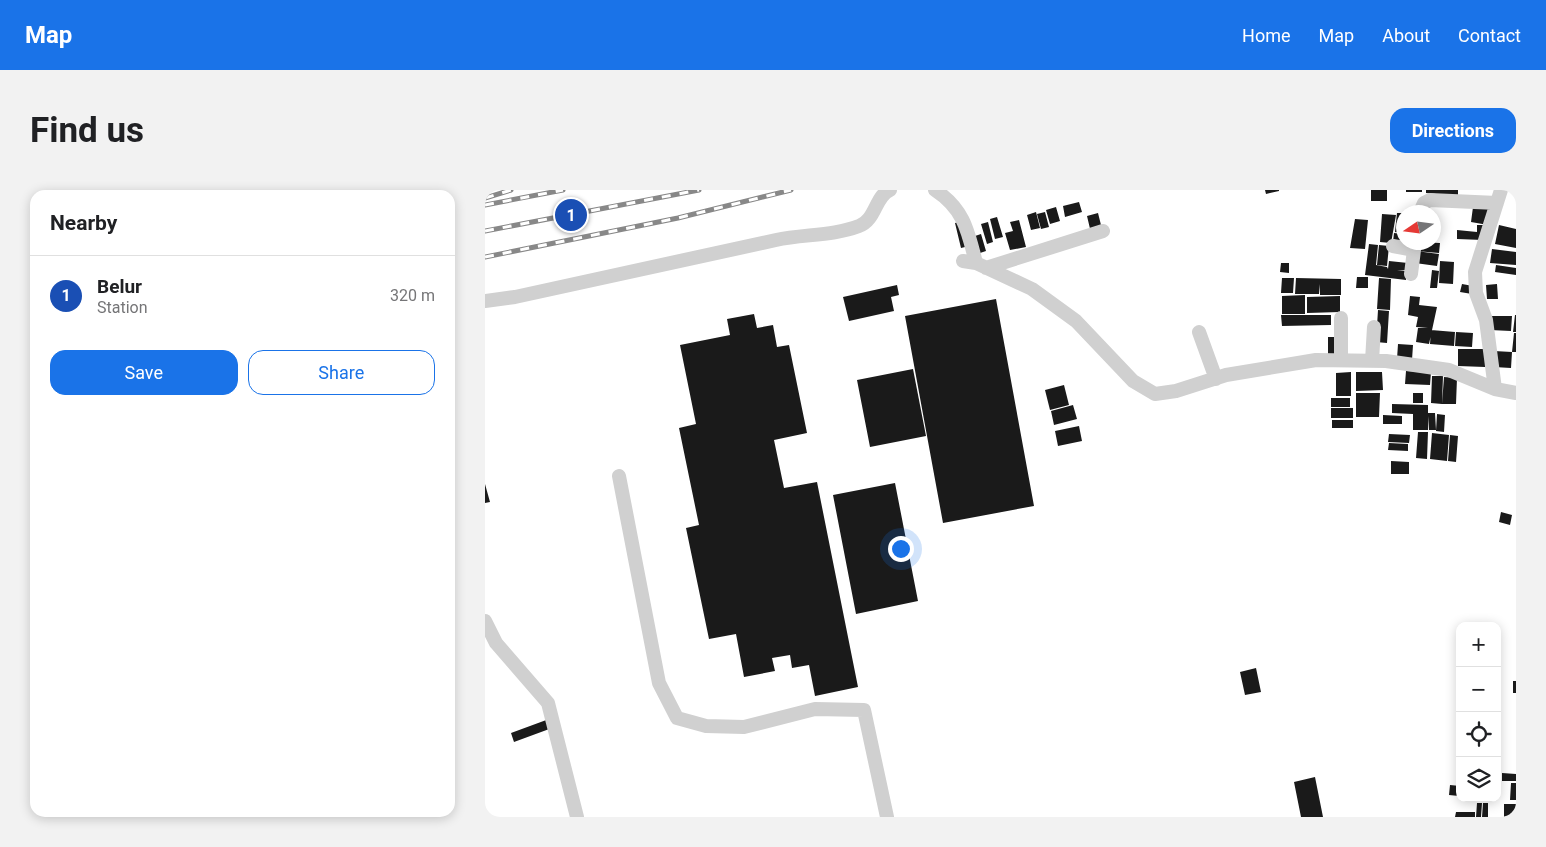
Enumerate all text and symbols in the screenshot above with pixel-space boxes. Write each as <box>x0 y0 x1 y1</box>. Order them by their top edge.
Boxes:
text: Map <box>25 21 72 49</box>
text: Home <box>1242 25 1291 46</box>
text: Map <box>1319 25 1354 46</box>
text: About <box>1382 25 1430 46</box>
text: Contact <box>1458 25 1521 46</box>
button: Directions <box>1390 108 1516 153</box>
text: Find us <box>30 110 144 151</box>
pin: 1 <box>555 196 587 234</box>
north arrow <box>1396 205 1441 250</box>
text: Nearby <box>50 211 117 235</box>
text: Belur <box>97 275 142 298</box>
text: 1 <box>61 286 71 305</box>
text: 320 m <box>390 286 435 305</box>
text: Station <box>97 298 148 317</box>
button: Save <box>50 350 238 395</box>
button: Share <box>248 350 435 395</box>
your location <box>888 536 914 562</box>
map controls <box>1456 622 1501 802</box>
button: + <box>1456 622 1501 667</box>
button: − <box>1456 667 1501 712</box>
button: locate <box>1456 712 1501 757</box>
button: layers <box>1456 757 1501 802</box>

